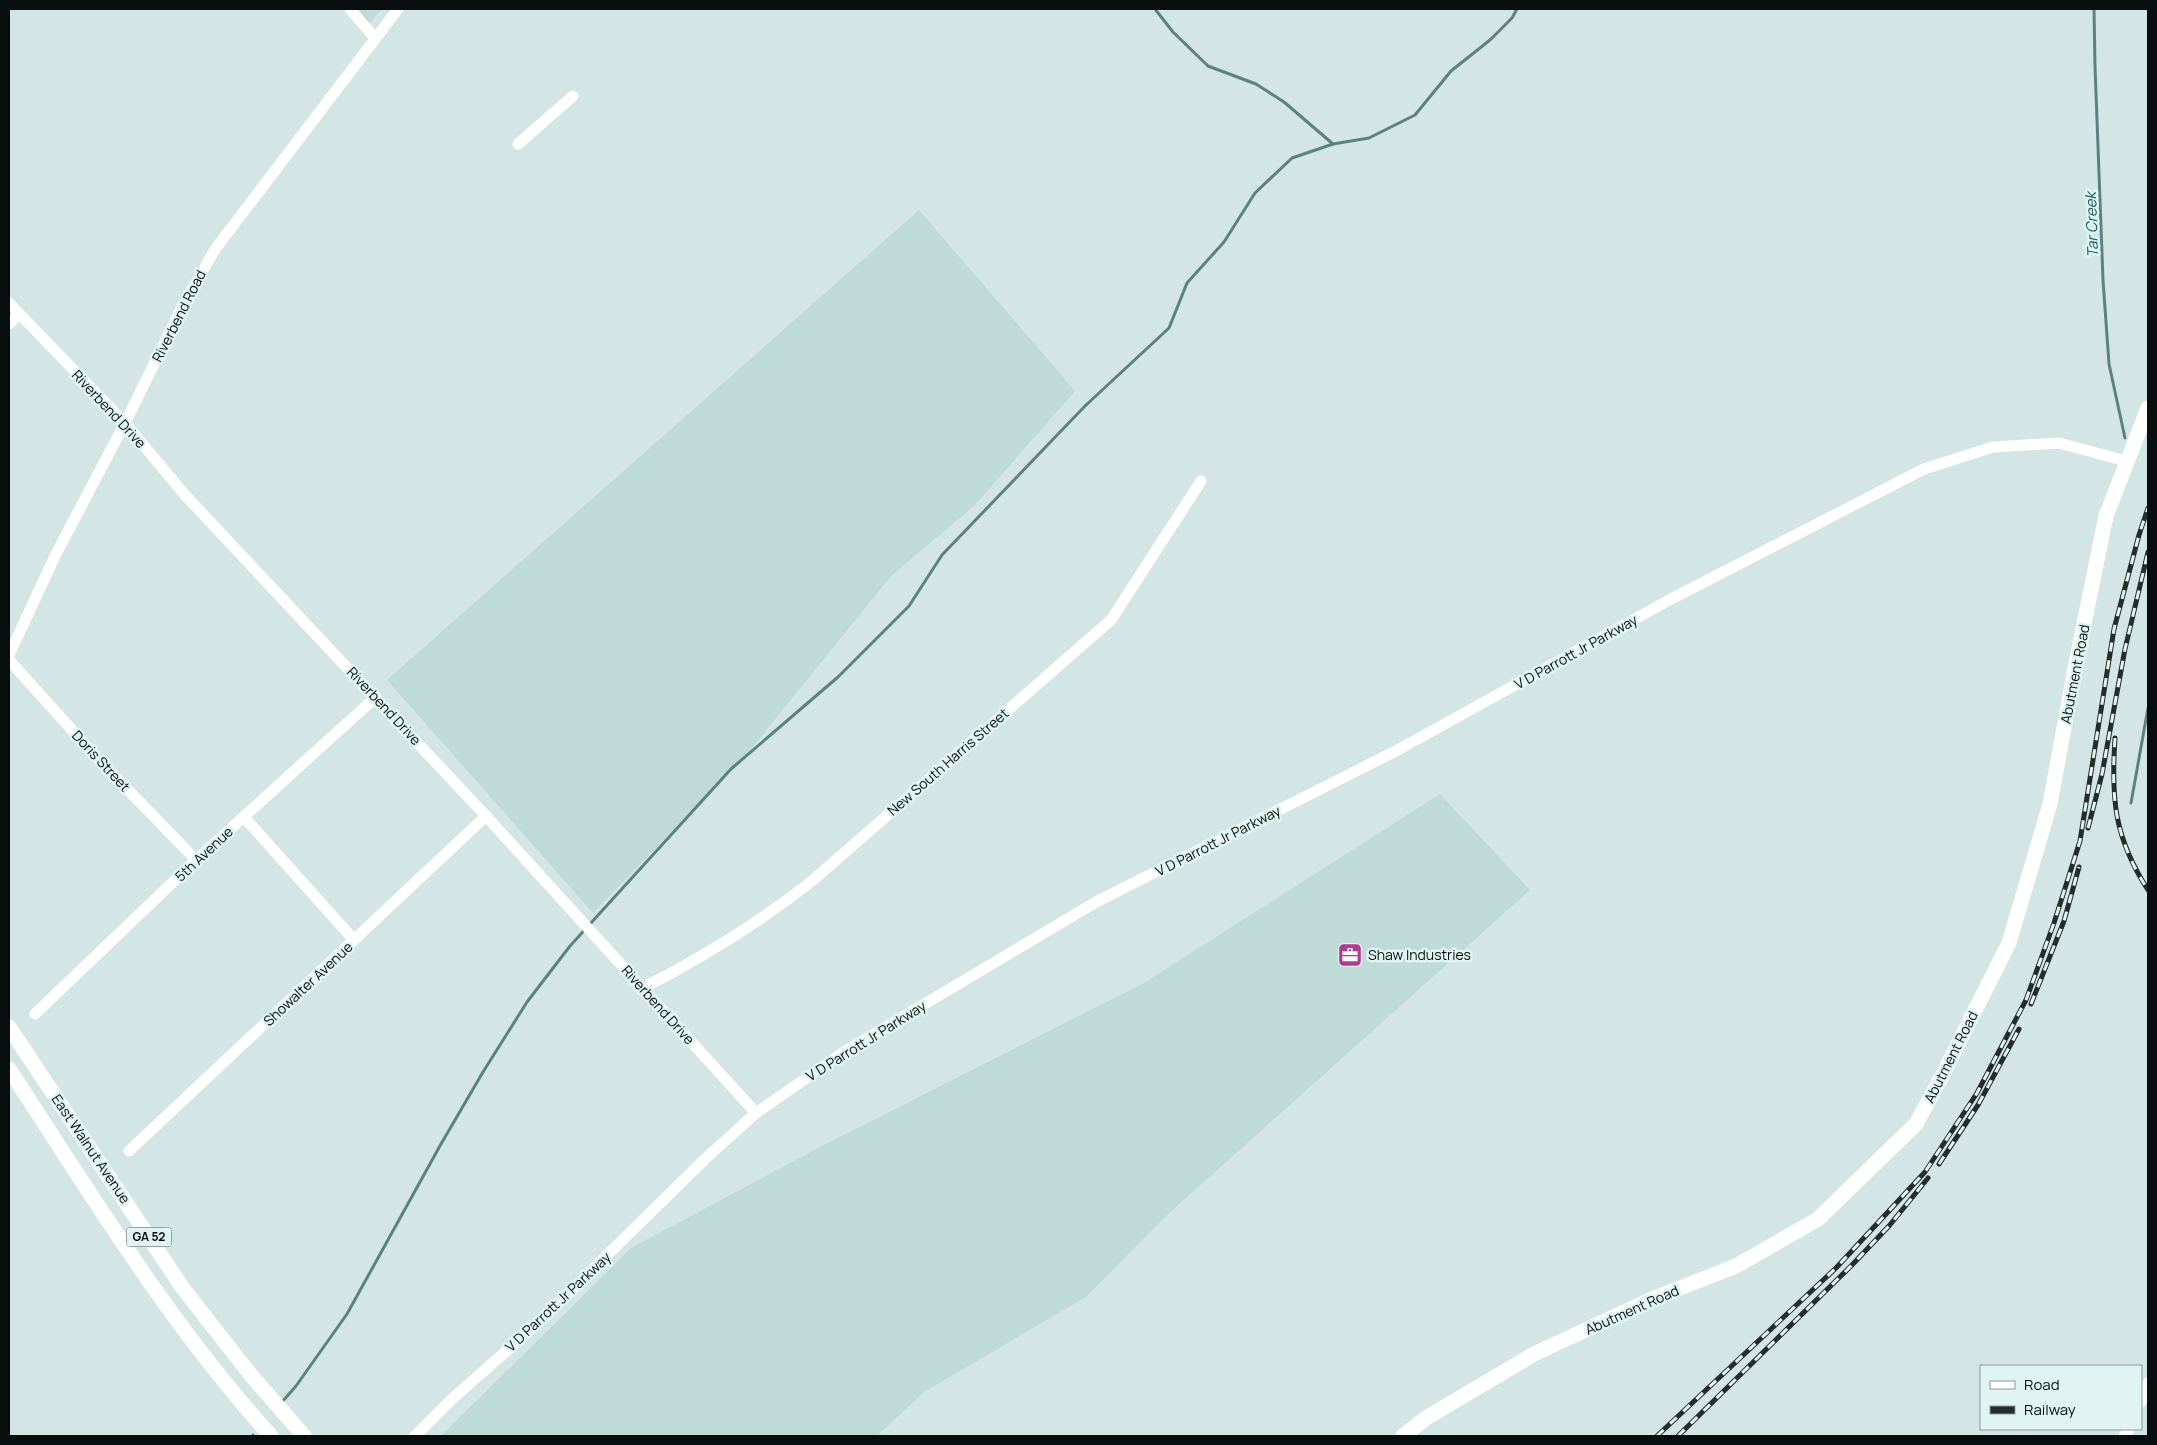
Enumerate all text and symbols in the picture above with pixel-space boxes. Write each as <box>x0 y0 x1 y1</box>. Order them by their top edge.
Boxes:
water label: Tar Creek <box>2080 189 2103 258</box>
street label: Riverbend Road <box>147 266 210 365</box>
street label: Riverbend Drive <box>68 365 151 452</box>
street label: V D Parrott Jr Parkway <box>1511 609 1641 693</box>
street label: Abutment Road <box>2056 623 2093 725</box>
street label: Riverbend Drive <box>343 662 426 749</box>
street label: New South Harris Street <box>883 703 1013 820</box>
street label: Doris Street <box>68 726 135 796</box>
street label: V D Parrott Jr Parkway <box>1152 800 1284 880</box>
street label: 5th Avenue <box>171 822 237 885</box>
street label: Showalter Avenue <box>259 937 356 1030</box>
office icon: Shaw Industries <box>1337 942 1363 968</box>
place label: Shaw Industries <box>1368 945 1471 964</box>
street label: Riverbend Drive <box>618 961 699 1048</box>
street label: V D Parrott Jr Parkway <box>802 996 930 1085</box>
street label: Abutment Road <box>1919 1008 1982 1106</box>
street label: East Walnut Avenue <box>48 1090 135 1207</box>
road number: GA 52 <box>126 1228 172 1246</box>
street label: V D Parrott Jr Parkway <box>501 1247 615 1356</box>
street label: Abutment Road <box>1582 1280 1682 1339</box>
legend <box>1980 1365 2142 1430</box>
text: Road <box>2024 1374 2060 1395</box>
text: Railway <box>2024 1399 2076 1420</box>

